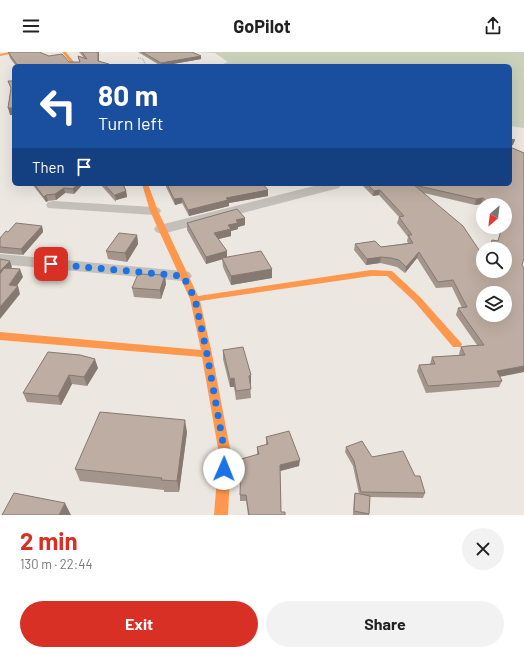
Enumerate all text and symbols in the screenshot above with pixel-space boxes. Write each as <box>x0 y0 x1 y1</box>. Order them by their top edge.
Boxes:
icon: menu <box>20 15 42 37</box>
text: GoPilot <box>233 15 291 37</box>
icon: share <box>482 15 504 37</box>
text: 80 m <box>98 78 158 112</box>
icon: left <box>32 80 84 132</box>
text: Turn left <box>98 112 164 134</box>
icon: arrive <box>73 156 95 178</box>
text: Then <box>32 158 65 176</box>
north arrow <box>476 198 512 234</box>
map controls <box>476 198 512 322</box>
button: search <box>476 242 512 278</box>
pin <box>34 247 68 281</box>
icon: arrive <box>40 253 62 275</box>
button: layers <box>476 286 512 322</box>
position arrow <box>203 448 245 490</box>
text: 2 min <box>20 526 78 555</box>
button: close <box>462 528 504 570</box>
text: 130 m · 22:44 <box>20 556 93 572</box>
button: Exit <box>20 601 258 647</box>
button: Share <box>266 601 504 647</box>

